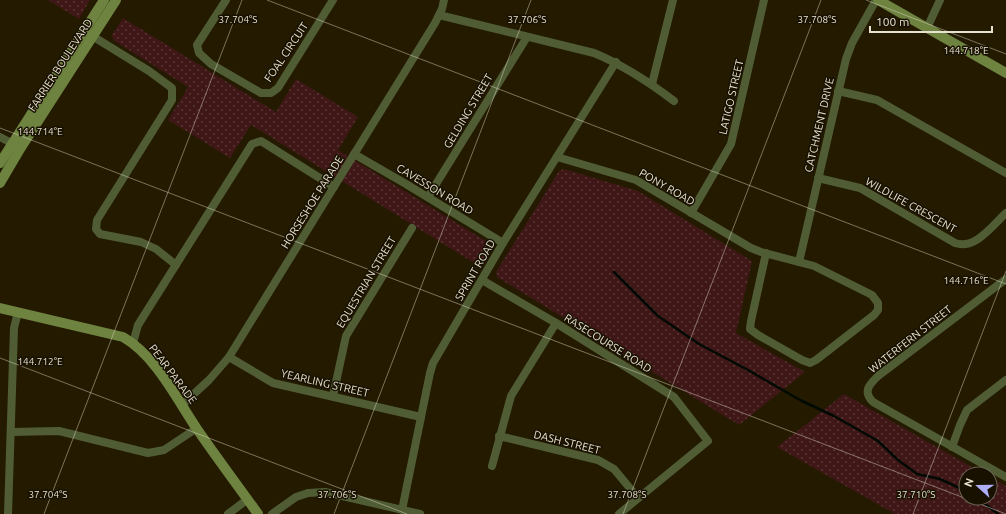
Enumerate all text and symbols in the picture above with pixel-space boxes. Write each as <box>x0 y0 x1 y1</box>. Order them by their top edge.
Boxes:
scale bar <box>870 8 992 34</box>
text: 37.704°S <box>218 14 258 25</box>
text: 37.706°S <box>507 14 547 25</box>
text: 37.708°S <box>797 14 837 25</box>
text: 100 m <box>876 15 909 28</box>
street label: FARRIER BOULEVARD <box>26 16 94 113</box>
street label: FOAL CIRCUIT <box>262 20 310 84</box>
text: 144.718°E <box>943 45 989 56</box>
street label: LATIGO STREET <box>717 58 745 136</box>
street label: GELDING STREET <box>441 72 495 150</box>
street label: CATCHMENT DRIVE <box>802 77 836 173</box>
text: 144.714°E <box>17 126 63 137</box>
street label: HORSESHOE PARADE <box>279 153 345 251</box>
street label: CAVESSON ROAD <box>394 161 476 217</box>
street label: PONY ROAD <box>637 166 697 208</box>
street label: WILDLIFE CRESCENT <box>864 175 958 235</box>
street label: EQUESTRIAN STREET <box>334 234 398 330</box>
street label: SPRINT ROAD <box>453 237 497 303</box>
text: 144.716°E <box>943 275 989 286</box>
street label: WATERFERN STREET <box>866 303 954 375</box>
street label: RASECOURSE ROAD <box>562 311 654 375</box>
street label: PEAR PARADE <box>147 342 199 406</box>
text: 144.712°E <box>17 356 63 367</box>
street label: YEARLING STREET <box>280 367 370 399</box>
street label: DASH STREET <box>532 428 602 456</box>
north arrow <box>958 466 998 506</box>
text: N <box>962 476 976 488</box>
text: 37.704°S <box>28 489 68 500</box>
text: 37.706°S <box>317 489 357 500</box>
text: 37.708°S <box>607 489 647 500</box>
text: 37.710°S <box>896 489 936 500</box>

